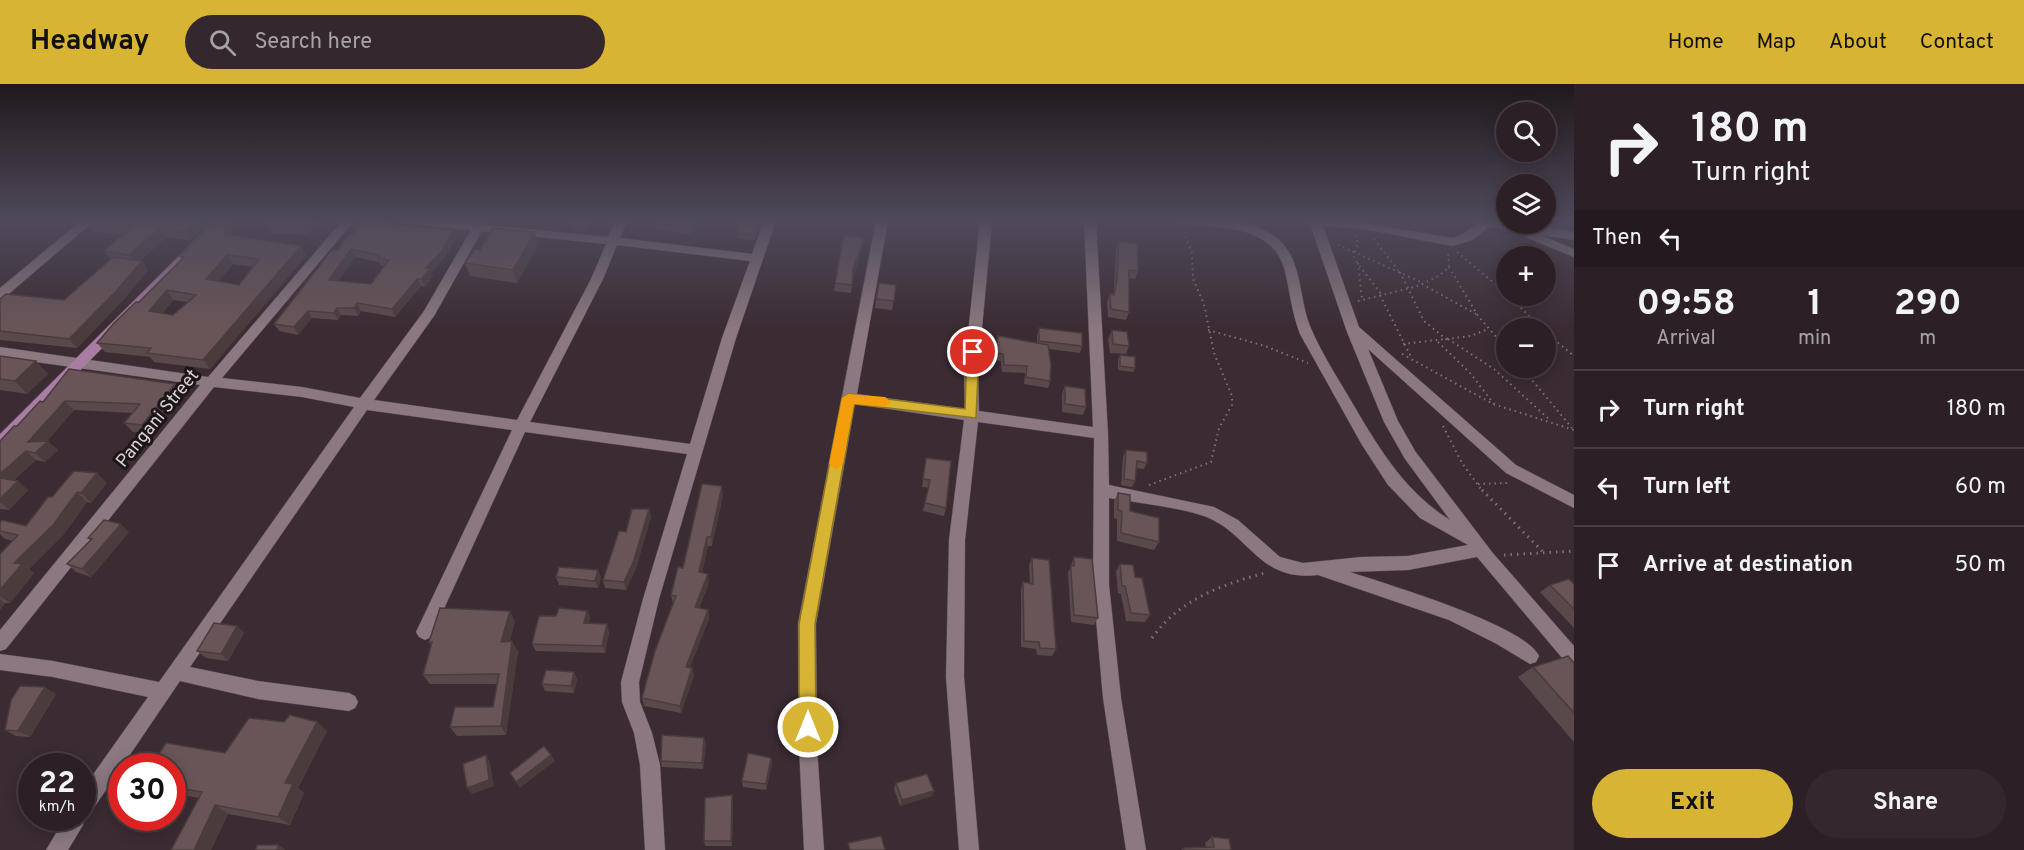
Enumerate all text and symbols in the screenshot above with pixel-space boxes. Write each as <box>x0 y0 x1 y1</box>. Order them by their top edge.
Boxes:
search box <box>185 15 605 69</box>
text: Headway <box>30 24 149 60</box>
icon: search <box>206 26 239 59</box>
text: Search here <box>254 29 372 56</box>
text: Home <box>1668 29 1724 56</box>
text: Map <box>1757 29 1796 56</box>
text: About <box>1829 29 1887 56</box>
text: Contact <box>1920 29 1994 56</box>
map controls <box>1496 102 1556 378</box>
button: search <box>1496 102 1556 162</box>
text: 180 m <box>1691 104 1808 157</box>
icon: right <box>1592 108 1670 186</box>
text: Turn right <box>1691 156 1810 190</box>
button: layers <box>1496 174 1556 234</box>
icon: left <box>1654 222 1687 255</box>
text: Then <box>1592 225 1642 252</box>
button: + <box>1496 246 1556 306</box>
text: 09:58 <box>1636 282 1736 328</box>
text: 1 <box>1807 282 1822 328</box>
text: 290 <box>1894 282 1962 328</box>
button: − <box>1496 318 1556 378</box>
pin <box>947 326 998 377</box>
text: Arrival <box>1656 326 1716 352</box>
text: min <box>1798 326 1831 352</box>
text: m <box>1919 326 1936 352</box>
icon: arrive <box>956 335 989 368</box>
street label: Pangani Street <box>112 365 205 473</box>
icon: right <box>1592 393 1625 426</box>
text: Turn right <box>1643 396 1745 423</box>
text: 180 m <box>1947 396 2006 423</box>
icon: left <box>1592 471 1625 504</box>
text: Turn left <box>1643 474 1731 501</box>
text: 60 m <box>1955 474 2006 501</box>
icon: arrive <box>1592 549 1625 582</box>
text: Arrive at destination <box>1643 552 1853 579</box>
text: 50 m <box>1954 552 2006 579</box>
position arrow <box>776 695 840 759</box>
speed limit sign: 30 <box>108 753 186 831</box>
text: 22 <box>39 766 75 803</box>
button: Exit <box>1592 769 1793 838</box>
button: Share <box>1805 769 2006 838</box>
text: km/h <box>39 798 75 817</box>

